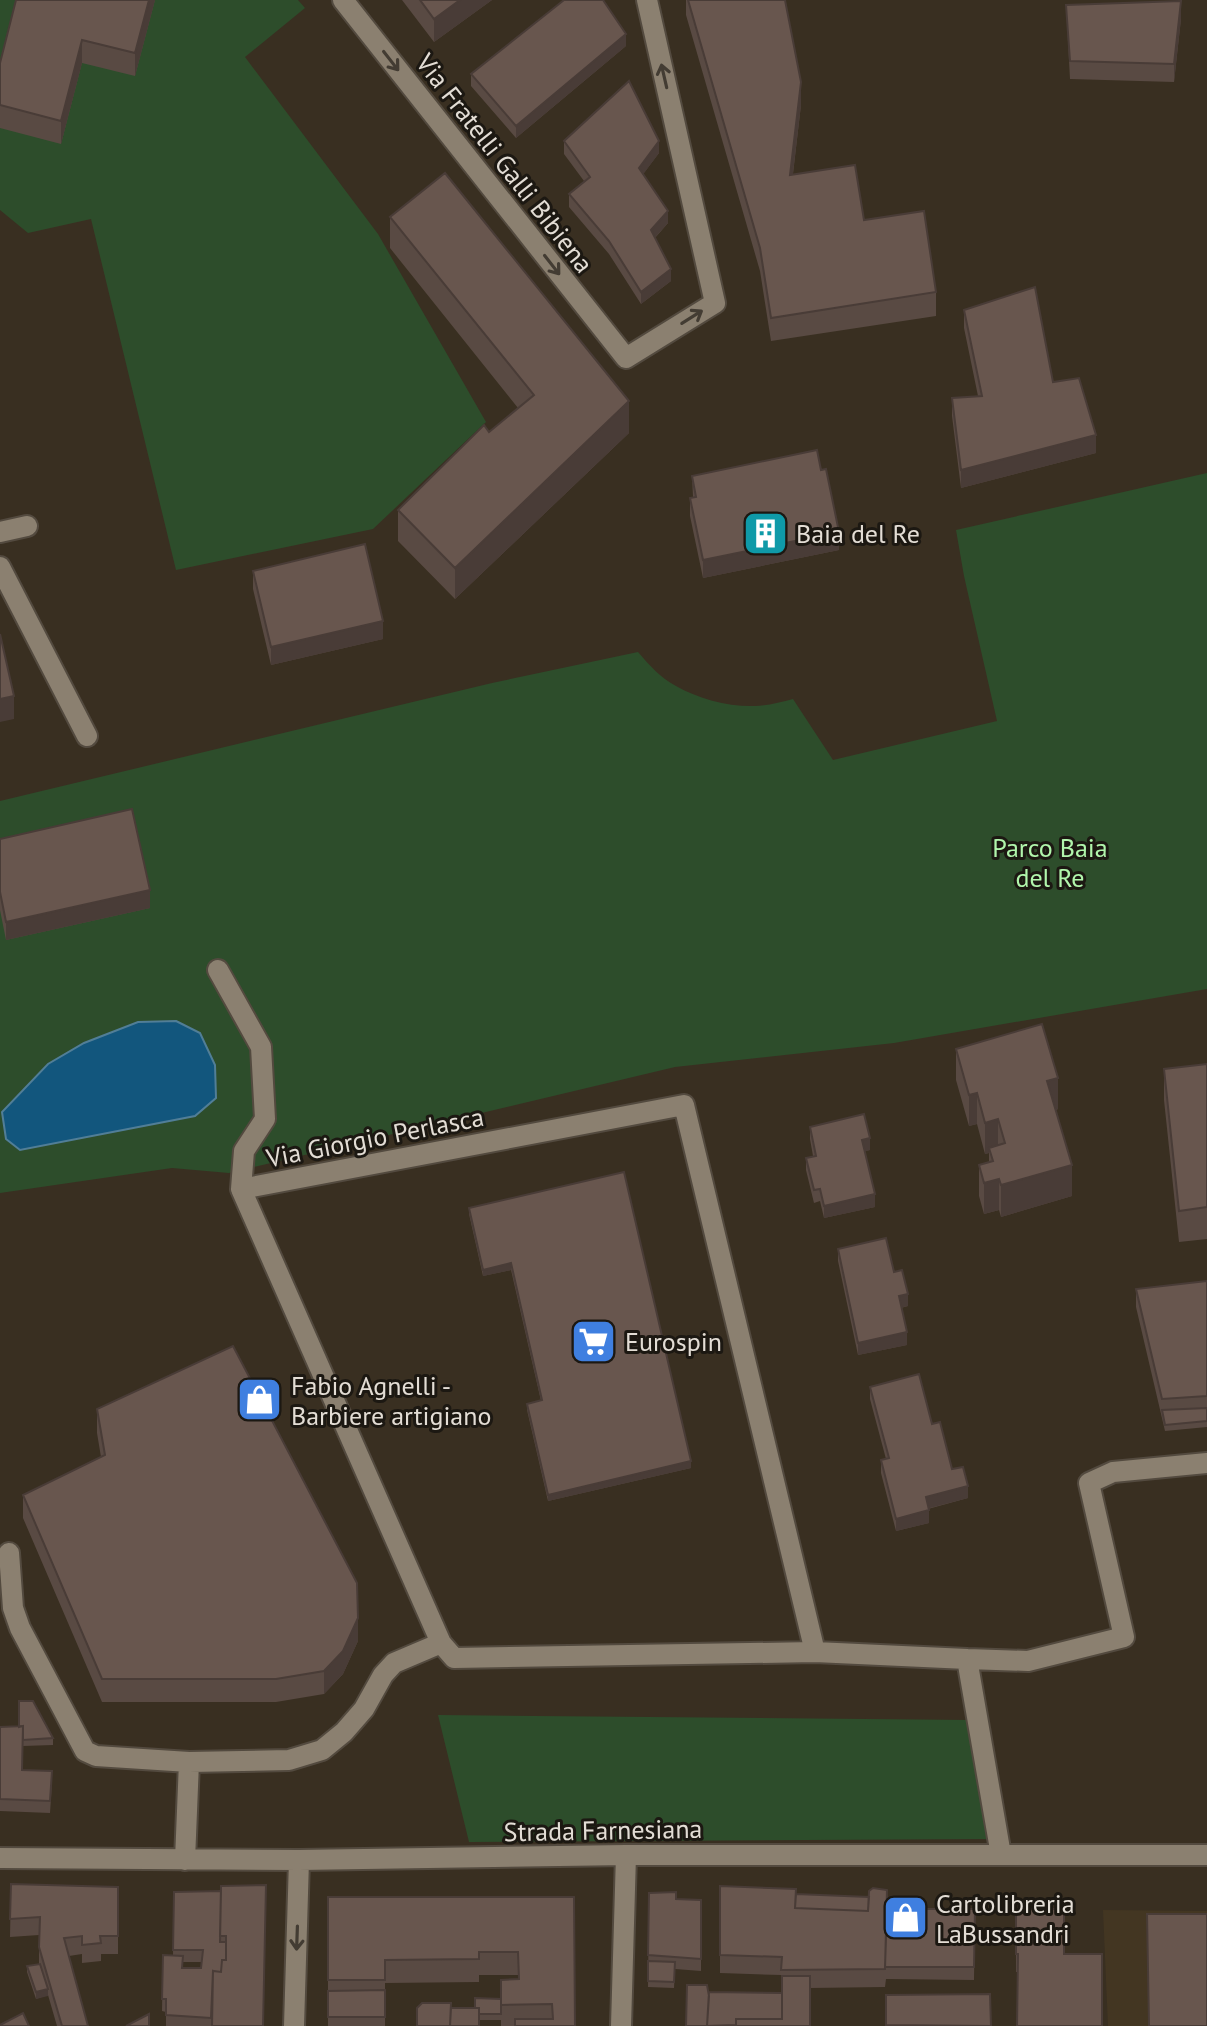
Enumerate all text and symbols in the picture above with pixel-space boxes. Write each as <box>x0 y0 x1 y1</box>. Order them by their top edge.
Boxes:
street label: Via Fratelli Galli Bibiena <box>409 46 601 279</box>
one-way arrow <box>383 50 400 71</box>
one-way arrow <box>656 64 671 89</box>
one-way arrow <box>544 254 561 275</box>
one-way arrow <box>680 309 703 325</box>
building icon: Baia del Re <box>741 509 789 557</box>
place label: Baia del Re <box>796 517 920 550</box>
park label: Parco Baia del Re <box>992 831 1108 894</box>
street label: Via Giorgio Perlasca <box>263 1100 486 1174</box>
supermarket icon: Eurospin <box>570 1317 618 1365</box>
place label: Eurospin <box>625 1325 722 1358</box>
place label: Fabio Agnelli - Barbiere artigiano <box>291 1369 491 1432</box>
shop icon: Fabio Agnelli - Barbiere artigiano <box>236 1376 284 1424</box>
street label: Strada Farnesiana <box>503 1812 703 1848</box>
place label: Cartolibreria LaBussandri <box>936 1887 1075 1950</box>
shop icon: Cartolibreria LaBussandri <box>881 1894 929 1942</box>
one-way arrow <box>289 1924 304 1951</box>

